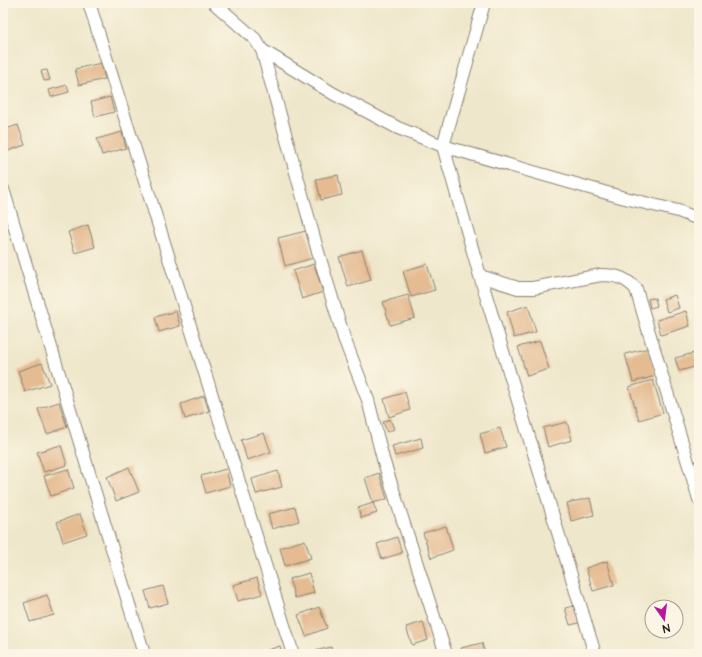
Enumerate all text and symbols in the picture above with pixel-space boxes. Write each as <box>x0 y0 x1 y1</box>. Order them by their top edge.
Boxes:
north arrow <box>644 599 684 639</box>
text: N <box>661 620 671 636</box>

